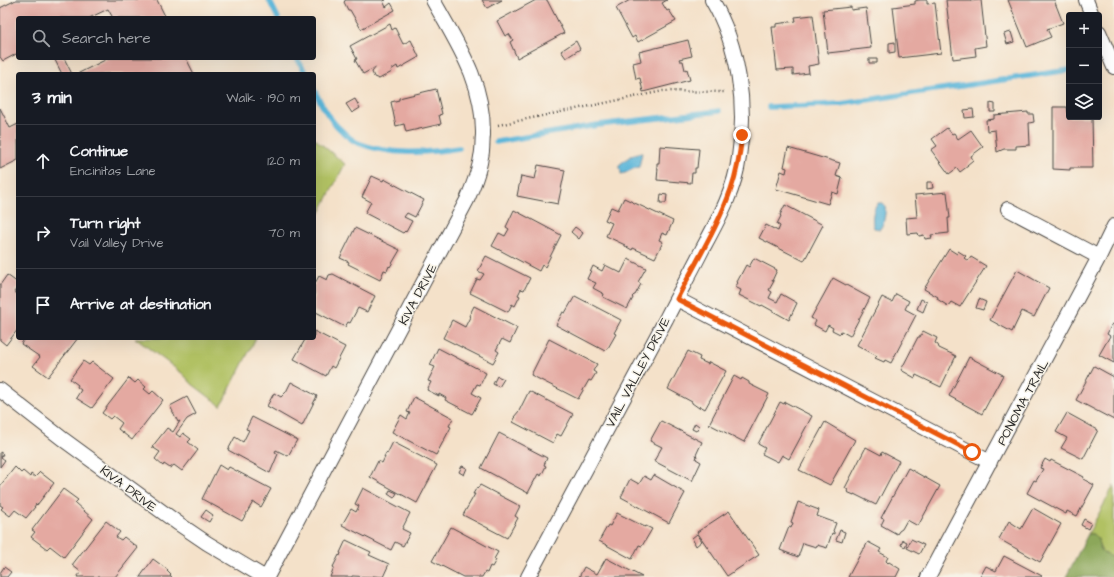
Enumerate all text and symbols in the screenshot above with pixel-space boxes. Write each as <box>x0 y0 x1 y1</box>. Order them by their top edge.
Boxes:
map controls <box>1066 12 1102 120</box>
button: + <box>1066 12 1102 48</box>
search box <box>16 16 316 60</box>
icon: search <box>30 27 52 49</box>
text: Search here <box>62 28 151 49</box>
button: − <box>1066 48 1102 84</box>
button: layers <box>1066 84 1102 120</box>
text: 3 min <box>32 86 72 110</box>
text: Walk · 190 m <box>226 89 300 107</box>
route end <box>733 126 751 144</box>
text: Continue <box>70 141 128 162</box>
icon: ahead <box>32 150 54 172</box>
text: 120 m <box>267 152 300 170</box>
text: Encinitas Lane <box>70 162 156 180</box>
text: Turn right <box>70 213 141 234</box>
icon: right <box>32 222 54 244</box>
text: 70 m <box>268 224 300 242</box>
text: Vail Valley Drive <box>70 234 164 252</box>
street label: KIVA DRIVE <box>394 260 442 328</box>
icon: arrive <box>32 294 54 316</box>
text: Arrive at destination <box>70 294 211 315</box>
street label: VAIL VALLEY DRIVE <box>601 314 675 431</box>
street label: PONOMA TRAIL <box>993 356 1053 449</box>
route start <box>963 443 981 461</box>
street label: KIVA DRIVE <box>96 461 161 516</box>

